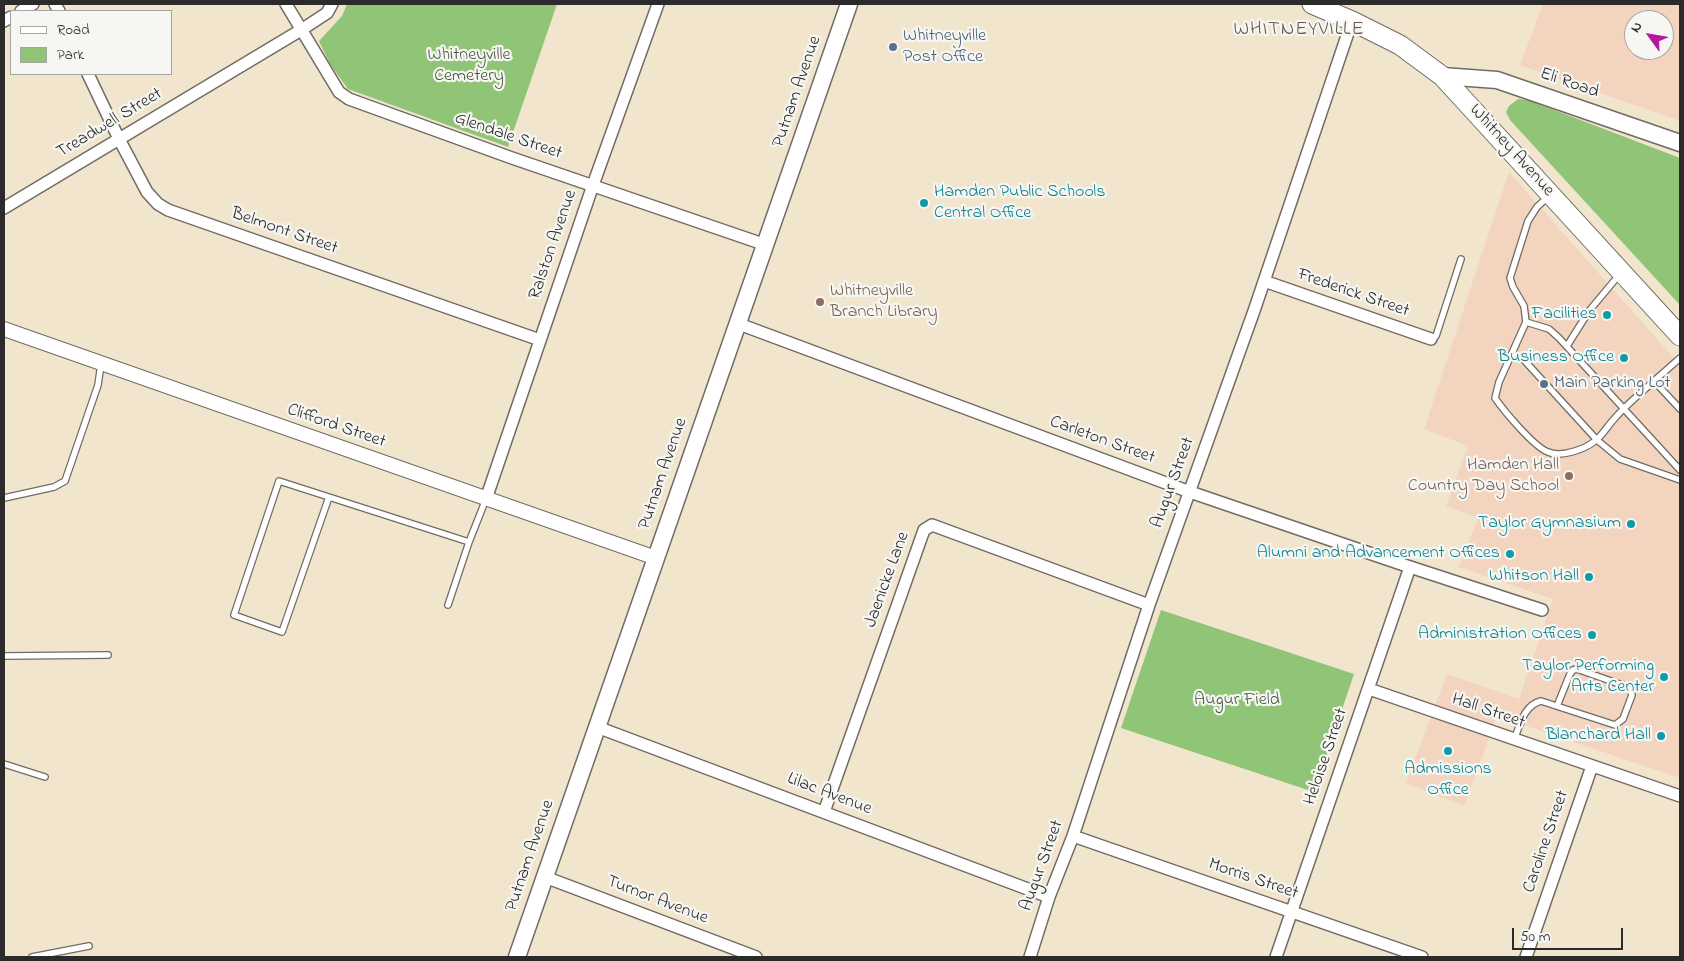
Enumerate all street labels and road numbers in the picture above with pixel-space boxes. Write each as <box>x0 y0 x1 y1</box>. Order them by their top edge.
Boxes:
street label: Putnam Avenue <box>769 33 827 151</box>
street label: Eli Road <box>1537 64 1601 104</box>
street label: Treadwell Street <box>53 84 167 164</box>
street label: Whitney Avenue <box>1464 100 1558 202</box>
street label: Glendale Street <box>452 109 564 165</box>
street label: Ralston Avenue <box>525 187 583 303</box>
street label: Belmont Street <box>228 204 340 260</box>
street label: Frederick Street <box>1294 265 1412 323</box>
street label: Clifford Street <box>284 400 388 454</box>
street label: Carleton Street <box>1046 412 1158 470</box>
street label: Putnam Avenue <box>635 415 693 533</box>
street label: Augur Street <box>1148 435 1200 531</box>
street label: Jaenicke Lane <box>861 529 915 631</box>
street label: Hall Street <box>1449 689 1527 735</box>
street label: Heloise Street <box>1300 706 1354 808</box>
street label: Lilac Avenue <box>784 769 874 821</box>
street label: Caroline Street <box>1519 788 1575 896</box>
street label: Putnam Avenue <box>502 797 560 915</box>
street label: Augur Street <box>1017 818 1069 914</box>
street label: Morris Street <box>1205 855 1301 905</box>
street label: Turnor Avenue <box>603 872 711 930</box>

